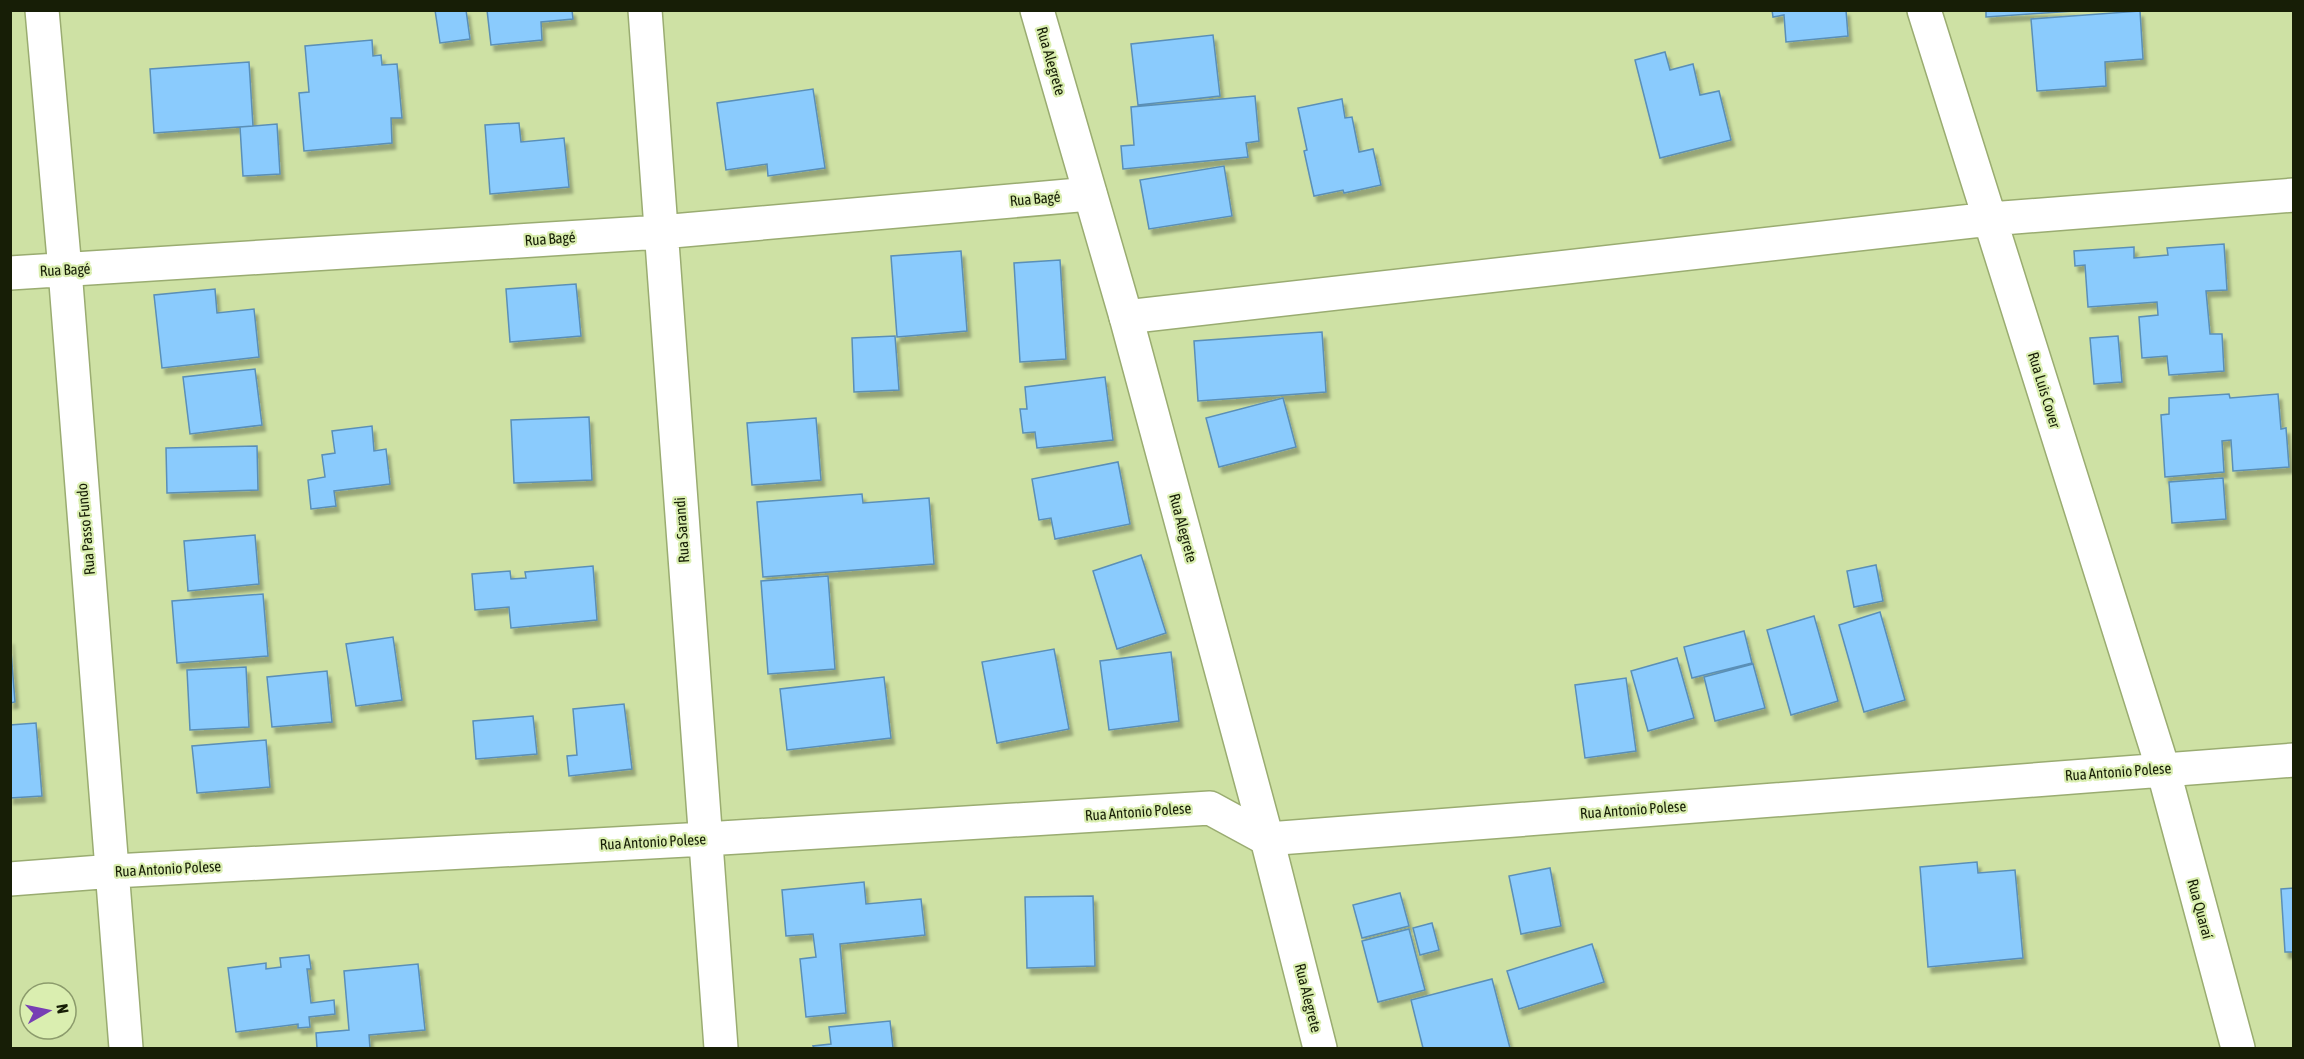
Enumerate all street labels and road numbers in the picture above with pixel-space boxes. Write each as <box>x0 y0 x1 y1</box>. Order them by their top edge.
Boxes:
street label: Rua Alegrete <box>1034 25 1069 97</box>
street label: Rua Bagé <box>1009 188 1061 209</box>
street label: Rua Bagé <box>524 228 576 249</box>
street label: Rua Bagé <box>39 260 91 279</box>
street label: Rua Luis Cover <box>2025 350 2064 430</box>
street label: Rua Passo Fundo <box>73 482 98 576</box>
street label: Rua Alegrete <box>1166 492 1201 564</box>
street label: Rua Sarandi <box>671 497 692 564</box>
street label: Rua Antonio Polese <box>2064 759 2172 784</box>
street label: Rua Antonio Polese <box>1579 797 1687 822</box>
street label: Rua Antonio Polese <box>1084 799 1192 824</box>
street label: Rua Antonio Polese <box>599 830 707 853</box>
street label: Rua Antonio Polese <box>114 857 222 880</box>
street label: Rua Quaraí <box>2184 877 2217 941</box>
street label: Rua Alegrete <box>1292 962 1325 1034</box>

